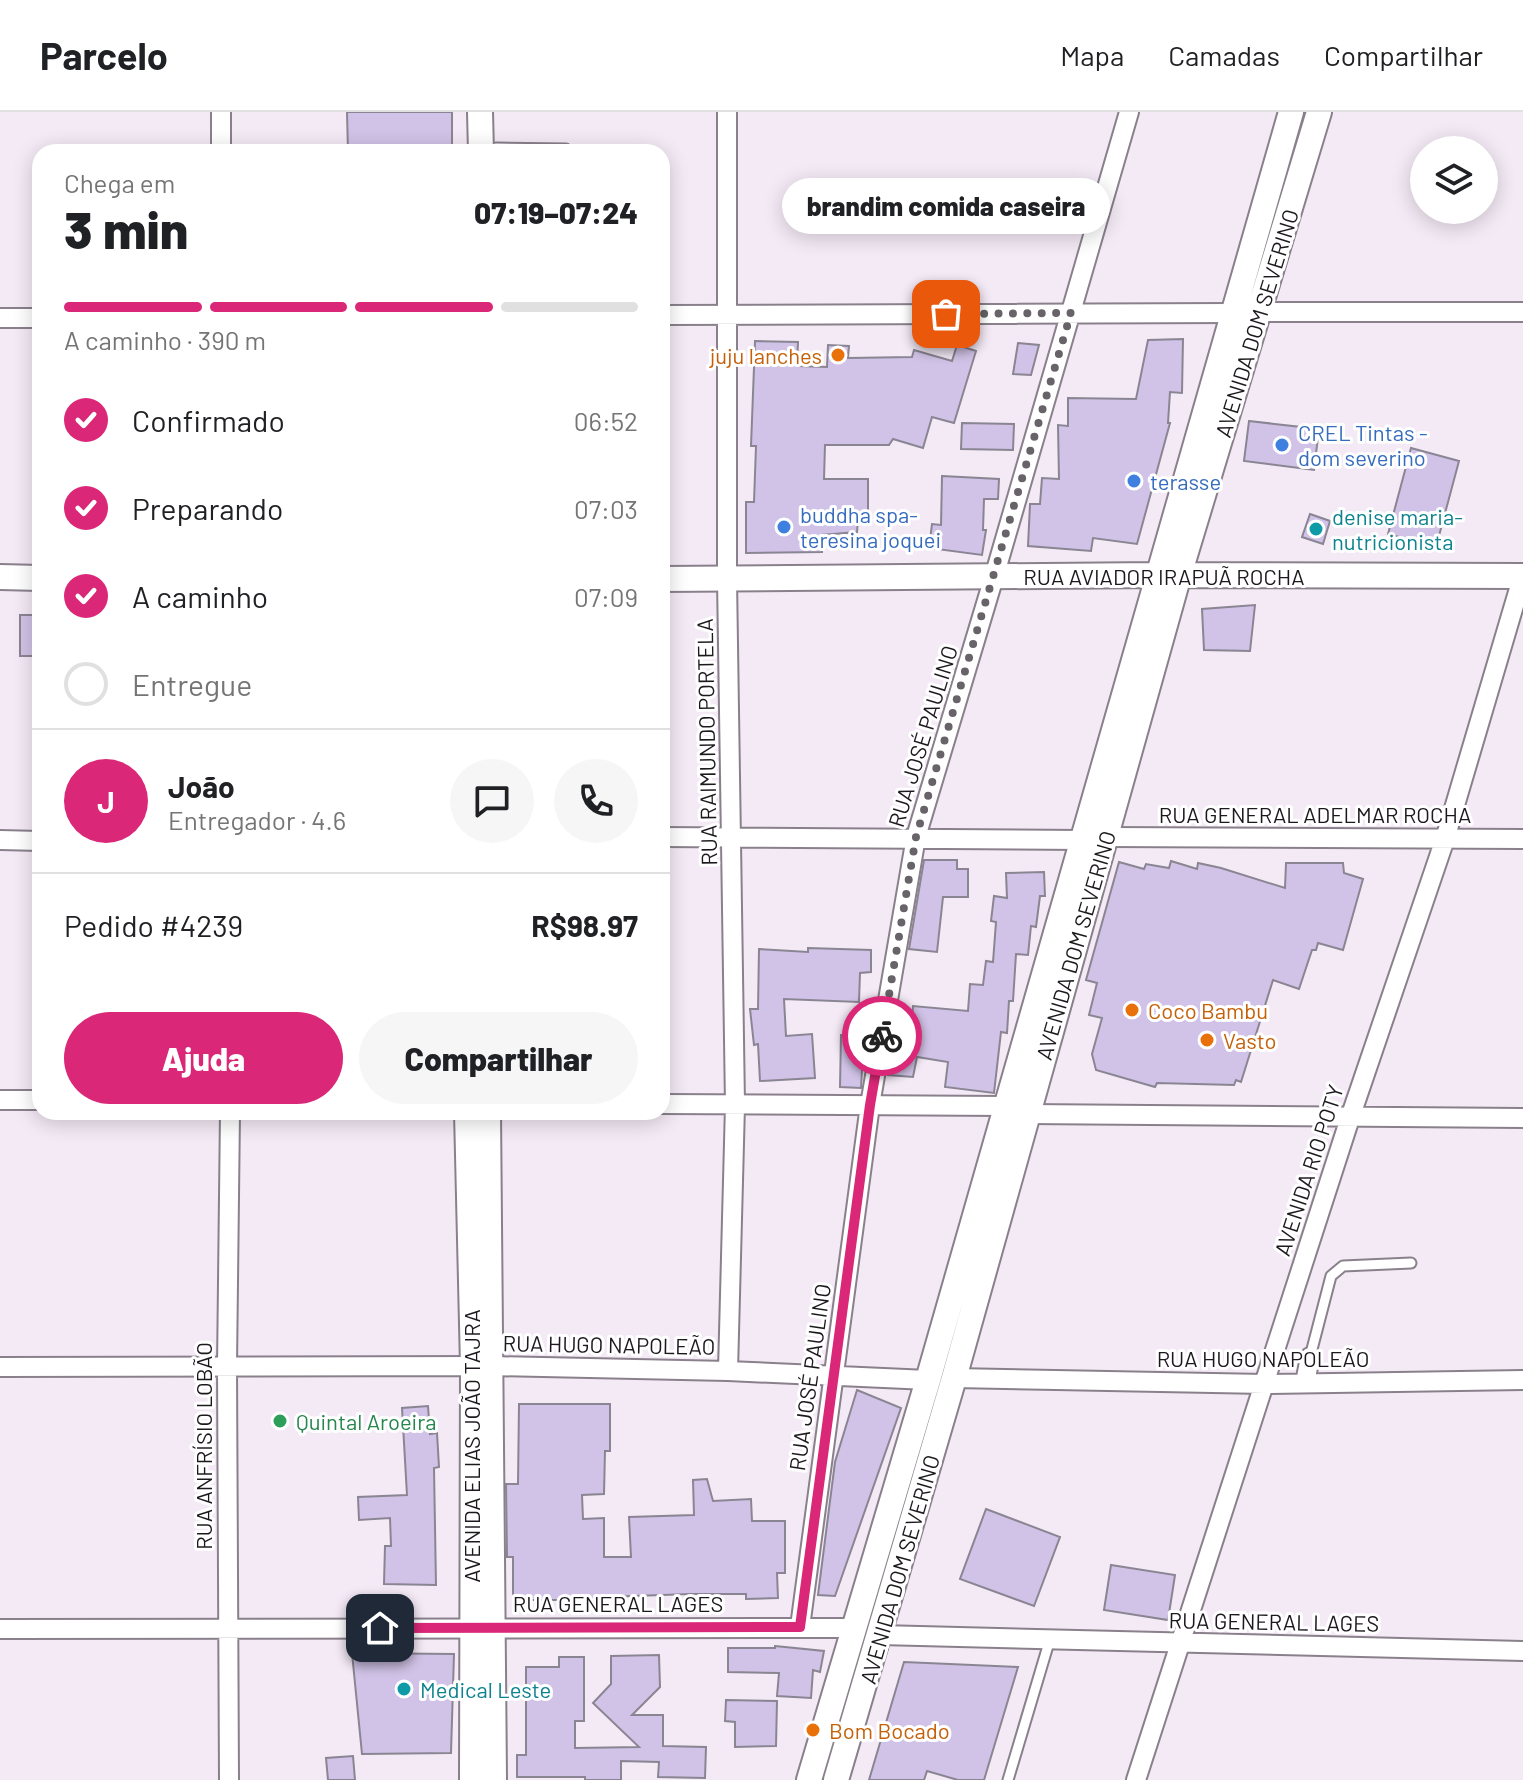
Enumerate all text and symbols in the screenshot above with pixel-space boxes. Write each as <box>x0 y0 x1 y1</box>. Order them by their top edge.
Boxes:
text: Parcelo <box>40 32 168 78</box>
text: Mapa <box>1060 38 1124 72</box>
text: Camadas <box>1168 38 1280 72</box>
text: Compartilhar <box>1324 38 1483 72</box>
map controls <box>1410 136 1498 224</box>
button: layers <box>1410 136 1498 224</box>
text: Chega em <box>64 167 175 198</box>
callout: brandim comida caseira <box>782 178 1110 234</box>
text: brandim comida caseira <box>807 190 1085 221</box>
text: 07:19–07:24 <box>474 194 638 230</box>
text: 3 min <box>64 197 188 259</box>
street label: AVENIDA DOM SEVERINO <box>1209 206 1303 440</box>
pin <box>912 280 980 348</box>
icon: bag <box>924 292 968 336</box>
text: A caminho · 390 m <box>64 324 266 355</box>
place label: juju lanches <box>709 342 822 368</box>
marker: juju lanches <box>829 346 847 364</box>
icon: check <box>64 398 108 442</box>
text: Confirmado <box>132 402 285 438</box>
text: 06:52 <box>574 405 638 436</box>
place label: CREL Tintas - dom severino <box>1298 419 1428 470</box>
marker: CREL Tintas - dom severino <box>1273 436 1291 454</box>
place label: terasse <box>1150 468 1221 494</box>
marker: terasse <box>1125 472 1143 490</box>
icon: check <box>64 486 108 530</box>
text: Preparando <box>132 490 283 526</box>
text: 07:03 <box>574 493 638 524</box>
place label: buddha spa- teresina joquei <box>800 501 941 552</box>
place label: denise maria- nutricionista <box>1332 503 1463 554</box>
marker: buddha spa- teresina joquei <box>775 518 793 536</box>
marker: denise maria- nutricionista <box>1307 520 1325 538</box>
street label: RUA AVIADOR IRAPUÃ ROCHA <box>1023 563 1305 589</box>
icon: check <box>64 574 108 618</box>
text: A caminho <box>132 578 268 614</box>
text: 07:09 <box>574 581 638 612</box>
street label: RUA RAIMUNDO PORTELA <box>691 618 721 866</box>
street label: RUA JOSÉ PAULINO <box>882 642 962 830</box>
text: Entregue <box>132 666 252 702</box>
button: chat <box>450 759 534 843</box>
button: phone <box>554 759 638 843</box>
text: João <box>168 768 235 804</box>
text: J <box>97 783 115 819</box>
street label: RUA GENERAL ADELMAR ROCHA <box>1159 801 1471 827</box>
text: Entregador · 4.6 <box>168 804 346 835</box>
street label: AVENIDA DOM SEVERINO <box>1030 827 1120 1063</box>
text: Pedido #4239 <box>64 907 243 943</box>
text: R$98.97 <box>531 907 638 943</box>
courier <box>842 996 922 1076</box>
place label: Coco Bambu <box>1148 997 1268 1023</box>
marker: Coco Bambu <box>1123 1001 1141 1019</box>
button: Ajuda <box>64 1012 343 1104</box>
button: Compartilhar <box>359 1012 638 1104</box>
icon: bike <box>860 1014 904 1058</box>
place label: Vasto <box>1223 1027 1276 1053</box>
marker: Vasto <box>1198 1031 1216 1049</box>
street label: AVENIDA RIO POTY <box>1268 1081 1348 1259</box>
street label: RUA JOSÉ PAULINO <box>783 1282 835 1472</box>
street label: AVENIDA ELIAS JOÃO TAJRA <box>458 1309 484 1583</box>
street label: RUA HUGO NAPOLEÃO <box>502 1329 716 1359</box>
street label: RUA ANFRÍSIO LOBÃO <box>190 1342 216 1550</box>
street label: RUA HUGO NAPOLEÃO <box>1157 1345 1369 1371</box>
place label: Quintal Aroeira <box>296 1408 436 1434</box>
marker: Quintal Aroeira <box>271 1412 289 1430</box>
street label: AVENIDA DOM SEVERINO <box>854 1451 944 1687</box>
street label: RUA GENERAL LAGES <box>513 1590 723 1616</box>
pin <box>346 1594 414 1662</box>
icon: home <box>358 1606 402 1650</box>
street label: RUA GENERAL LAGES <box>1168 1606 1380 1636</box>
place label: Medical Leste <box>420 1676 551 1702</box>
marker: Medical Leste <box>395 1680 413 1698</box>
place label: Bom Bocado <box>829 1717 950 1743</box>
marker: Bom Bocado <box>804 1721 822 1739</box>

